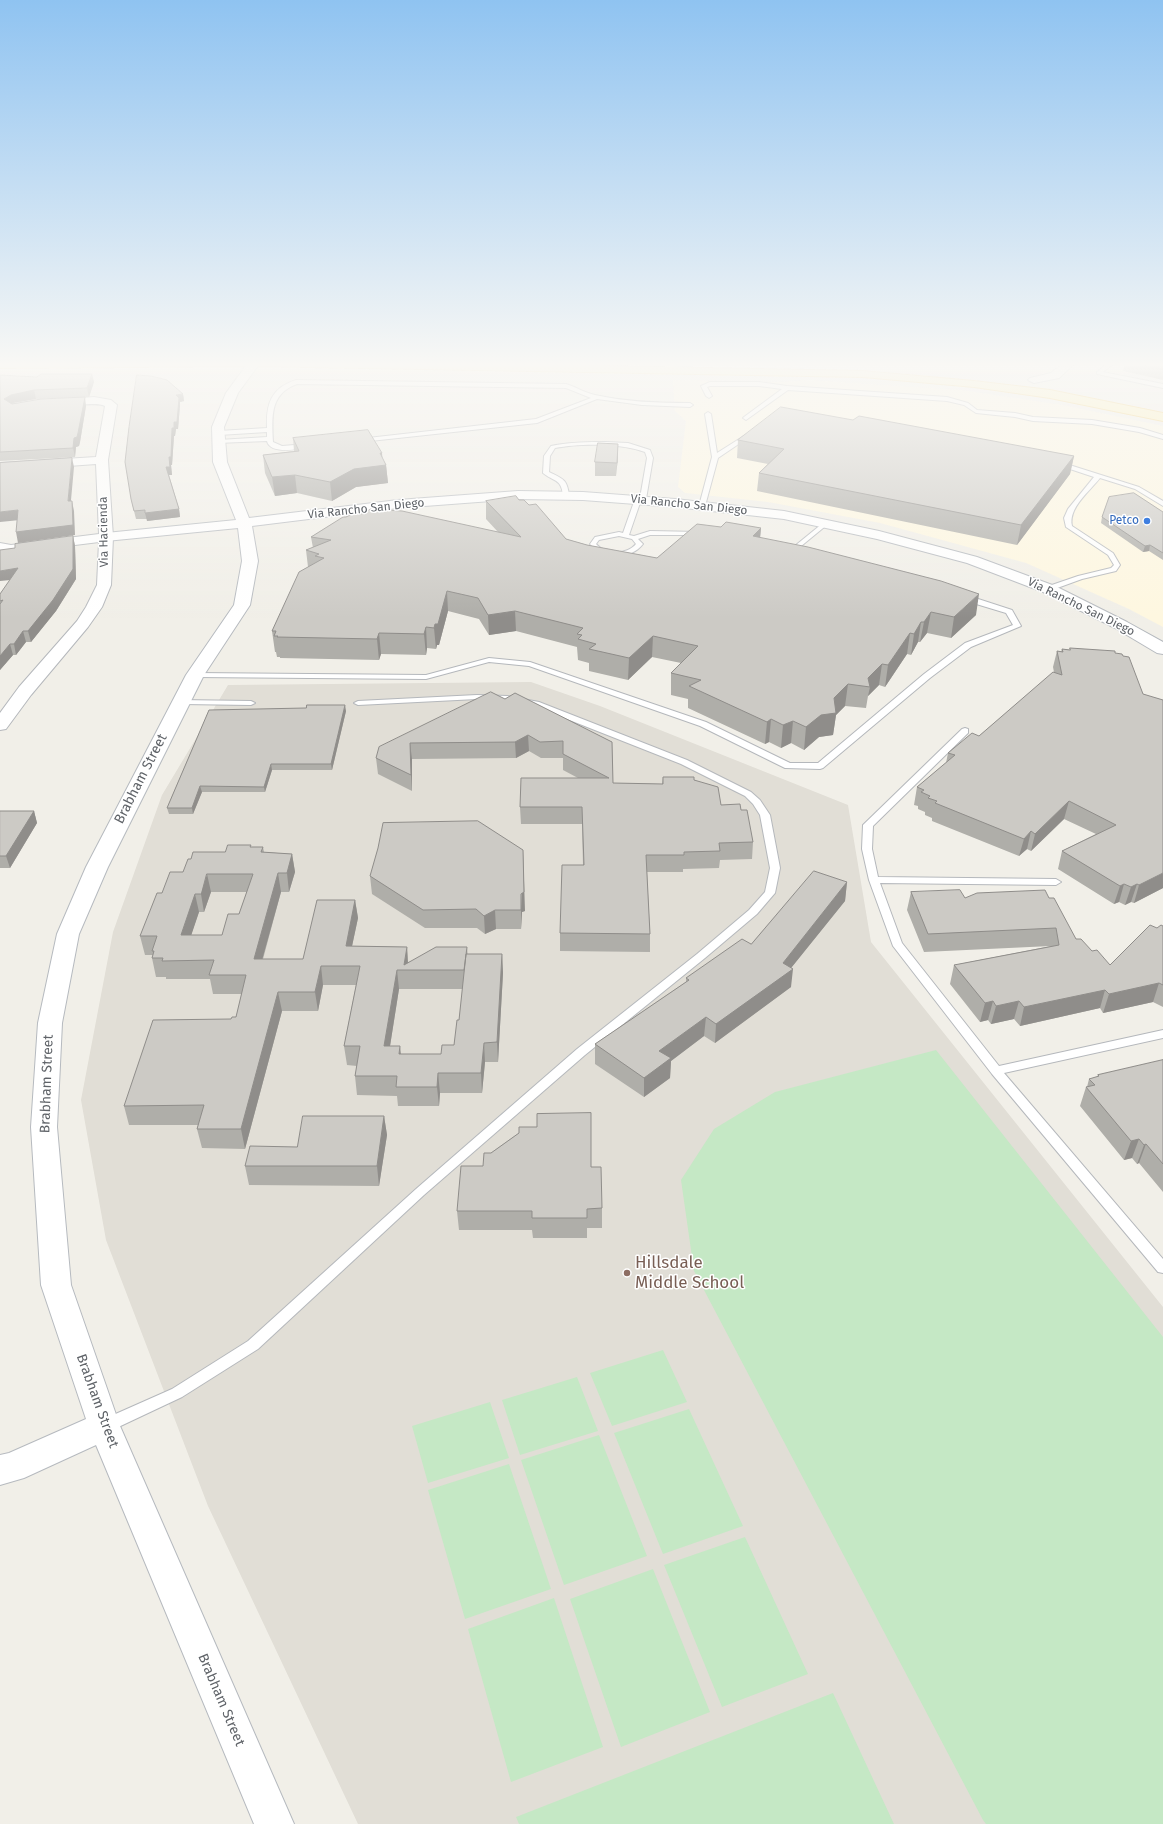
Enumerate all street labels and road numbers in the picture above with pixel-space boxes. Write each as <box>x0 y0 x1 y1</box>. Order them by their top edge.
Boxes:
street label: Via Rancho San Diego <box>630 492 748 518</box>
street label: Via Hacienda <box>96 496 112 568</box>
street label: Via Rancho San Diego <box>307 496 425 522</box>
street label: Via Rancho San Diego <box>1025 575 1137 639</box>
street label: Brabham Street <box>111 731 171 827</box>
street label: Brabham Street <box>37 1034 57 1134</box>
street label: Brabham Street <box>72 1352 122 1450</box>
street label: Brabham Street <box>194 1651 248 1749</box>

